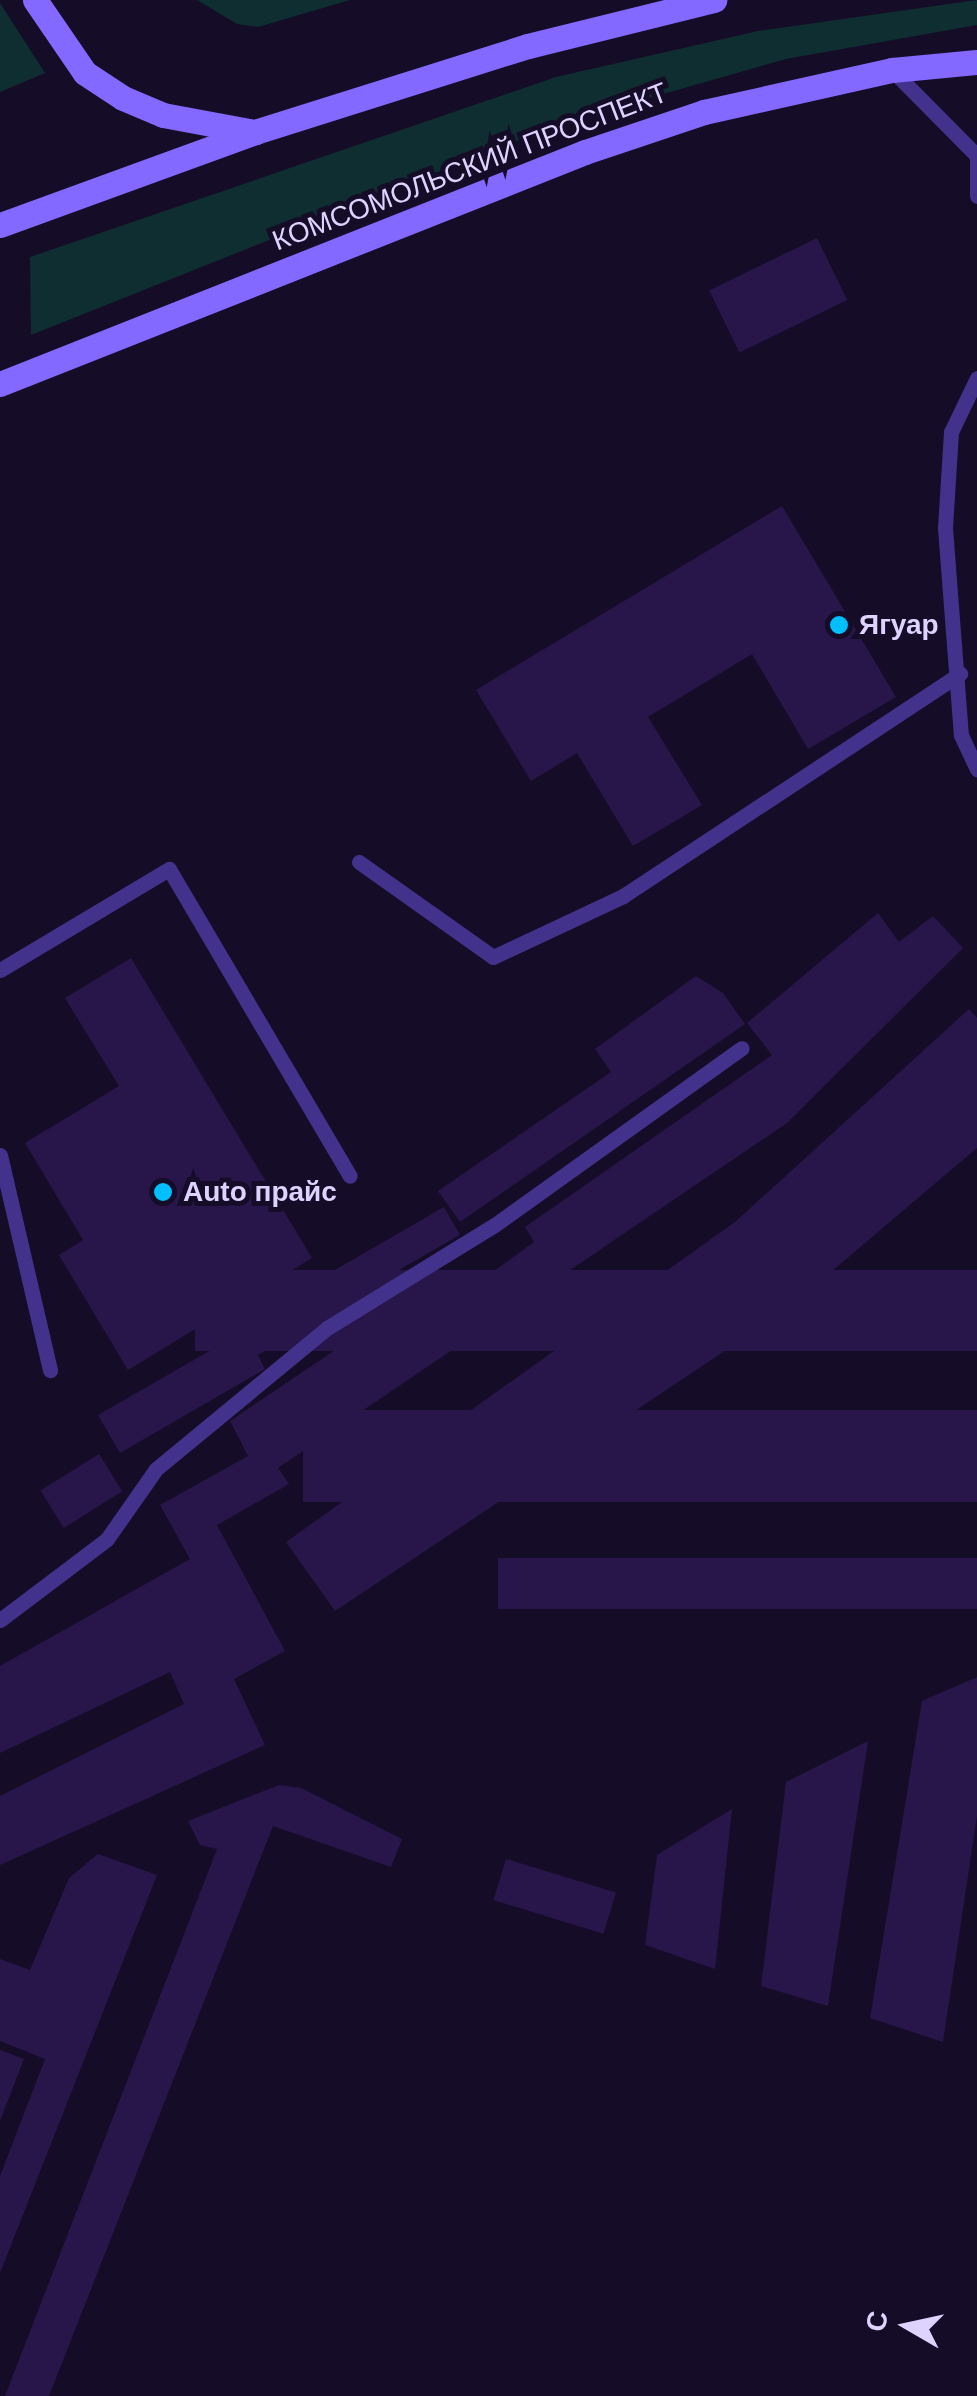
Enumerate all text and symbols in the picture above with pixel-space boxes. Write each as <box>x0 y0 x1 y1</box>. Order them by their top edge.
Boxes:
street label: КОМСОМОЛЬСКИЙ ПРОСПЕКТ <box>268 76 672 258</box>
place label: Ягуар <box>859 608 939 642</box>
marker: Ягуар <box>828 614 850 636</box>
place label: Auto прайс <box>183 1175 337 1209</box>
marker: Auto прайс <box>152 1181 174 1203</box>
north arrow <box>857 2276 957 2376</box>
text: С <box>860 2309 894 2334</box>

